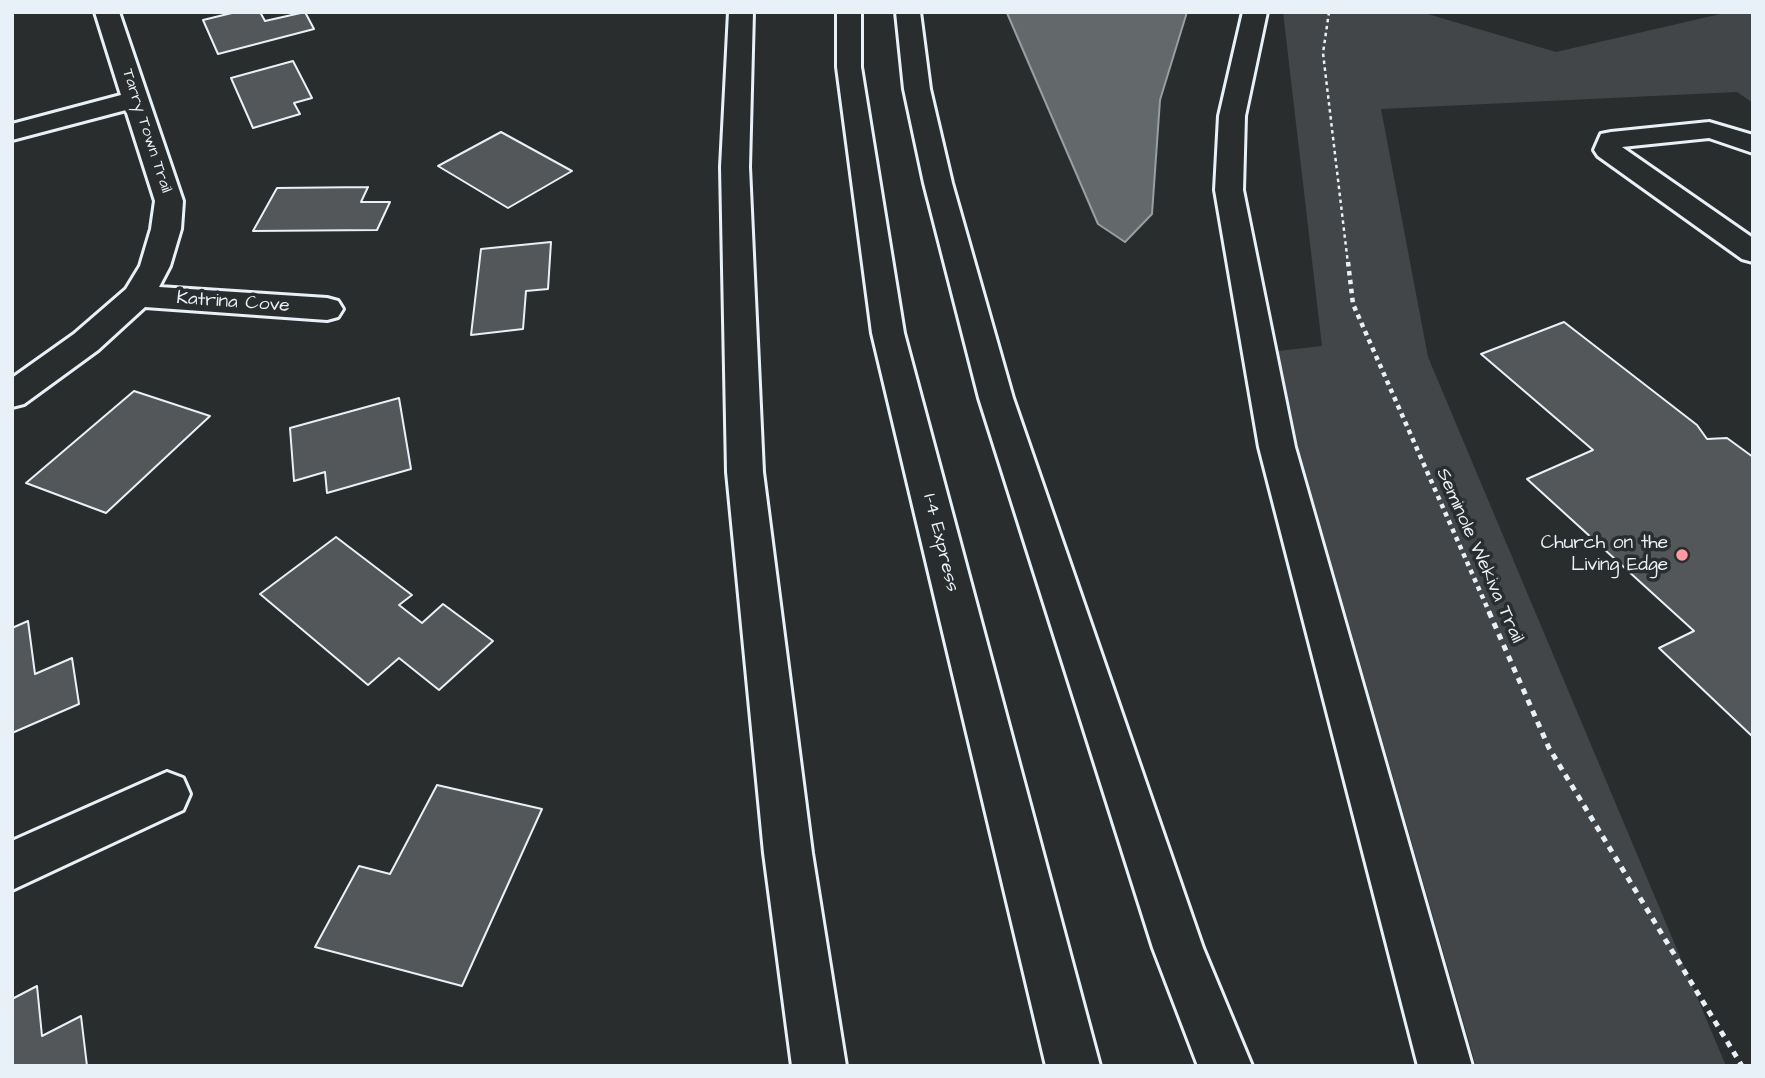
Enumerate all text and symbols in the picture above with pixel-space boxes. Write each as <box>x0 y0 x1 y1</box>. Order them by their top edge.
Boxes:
street label: Tarry Town Trail <box>117 67 175 195</box>
street label: Katrina Cove <box>176 288 290 318</box>
street label: Seminole Wekiva Trail <box>1430 465 1528 647</box>
street label: I-4 Express <box>917 492 963 594</box>
place label: Church on the Living Edge <box>1541 533 1668 577</box>
marker: Church on the Living Edge <box>1674 547 1690 563</box>

